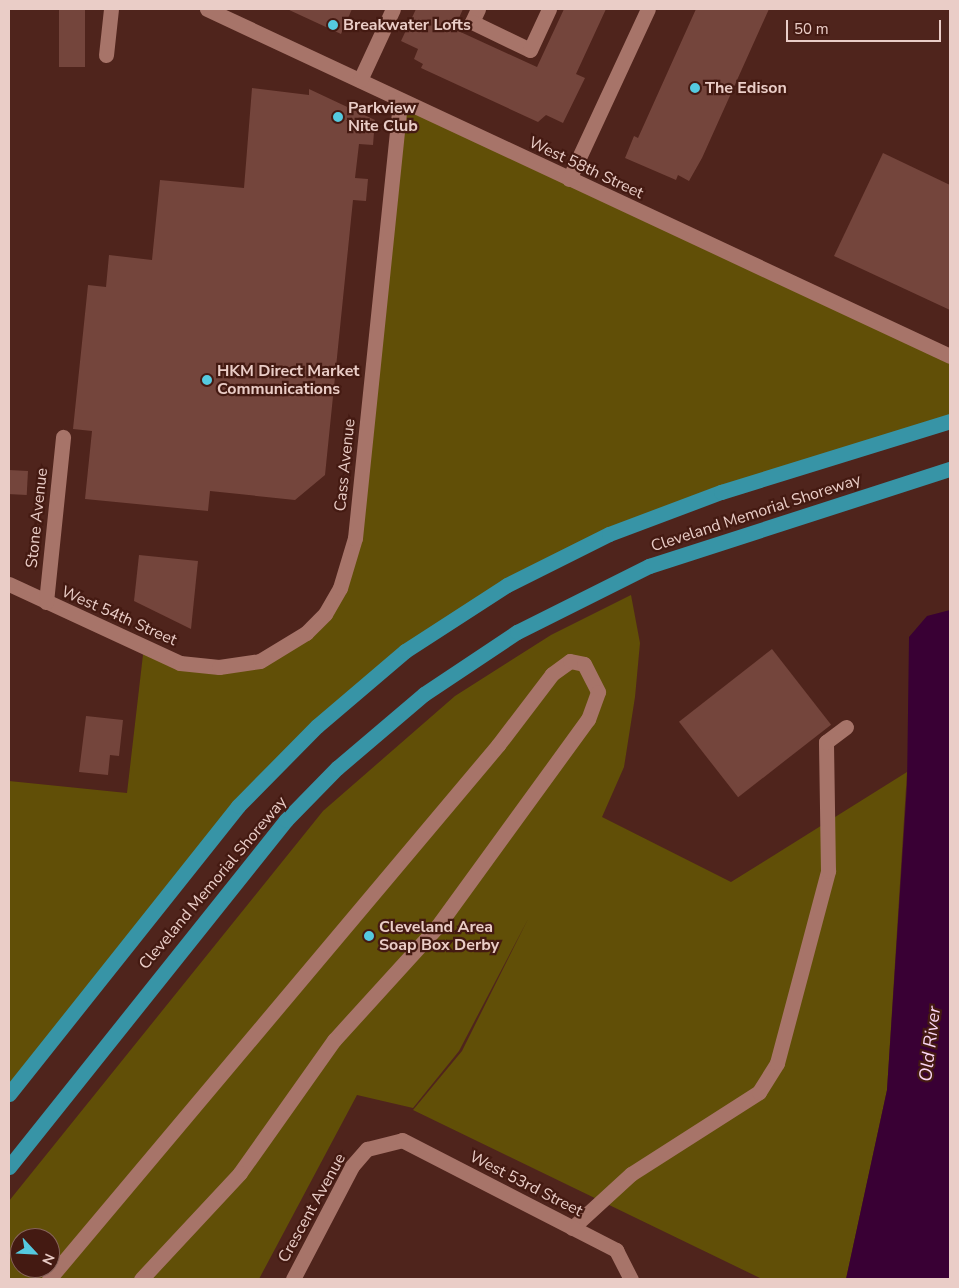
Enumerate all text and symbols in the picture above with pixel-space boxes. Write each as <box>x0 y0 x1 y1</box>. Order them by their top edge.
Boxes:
scale bar <box>789 10 944 42</box>
place label: Breakwater Lofts <box>343 15 471 35</box>
marker: Breakwater Lofts <box>327 19 339 31</box>
text: 50 m <box>794 19 829 39</box>
place label: The Edison <box>705 78 787 98</box>
marker: The Edison <box>689 82 701 94</box>
place label: Parkview Nite Club <box>348 98 418 136</box>
marker: Parkview Nite Club <box>332 111 344 123</box>
street label: West 58th Street <box>526 133 646 203</box>
place label: HKM Direct Market Communications <box>217 361 359 399</box>
marker: HKM Direct Market Communications <box>201 374 213 386</box>
street label: Cass Avenue <box>331 418 359 512</box>
street label: Stone Avenue <box>22 467 52 569</box>
street label: Cleveland Memorial Shoreway <box>649 470 863 556</box>
street label: West 54th Street <box>58 582 180 650</box>
street label: Cleveland Memorial Shoreway <box>135 793 291 973</box>
place label: Cleveland Area Soap Box Derby <box>379 917 499 955</box>
marker: Cleveland Area Soap Box Derby <box>363 930 375 942</box>
water label: Old River <box>915 1005 945 1083</box>
street label: West 53rd Street <box>466 1147 586 1221</box>
street label: Crescent Avenue <box>274 1150 350 1266</box>
north arrow <box>10 1228 60 1278</box>
text: N <box>37 1250 59 1268</box>

